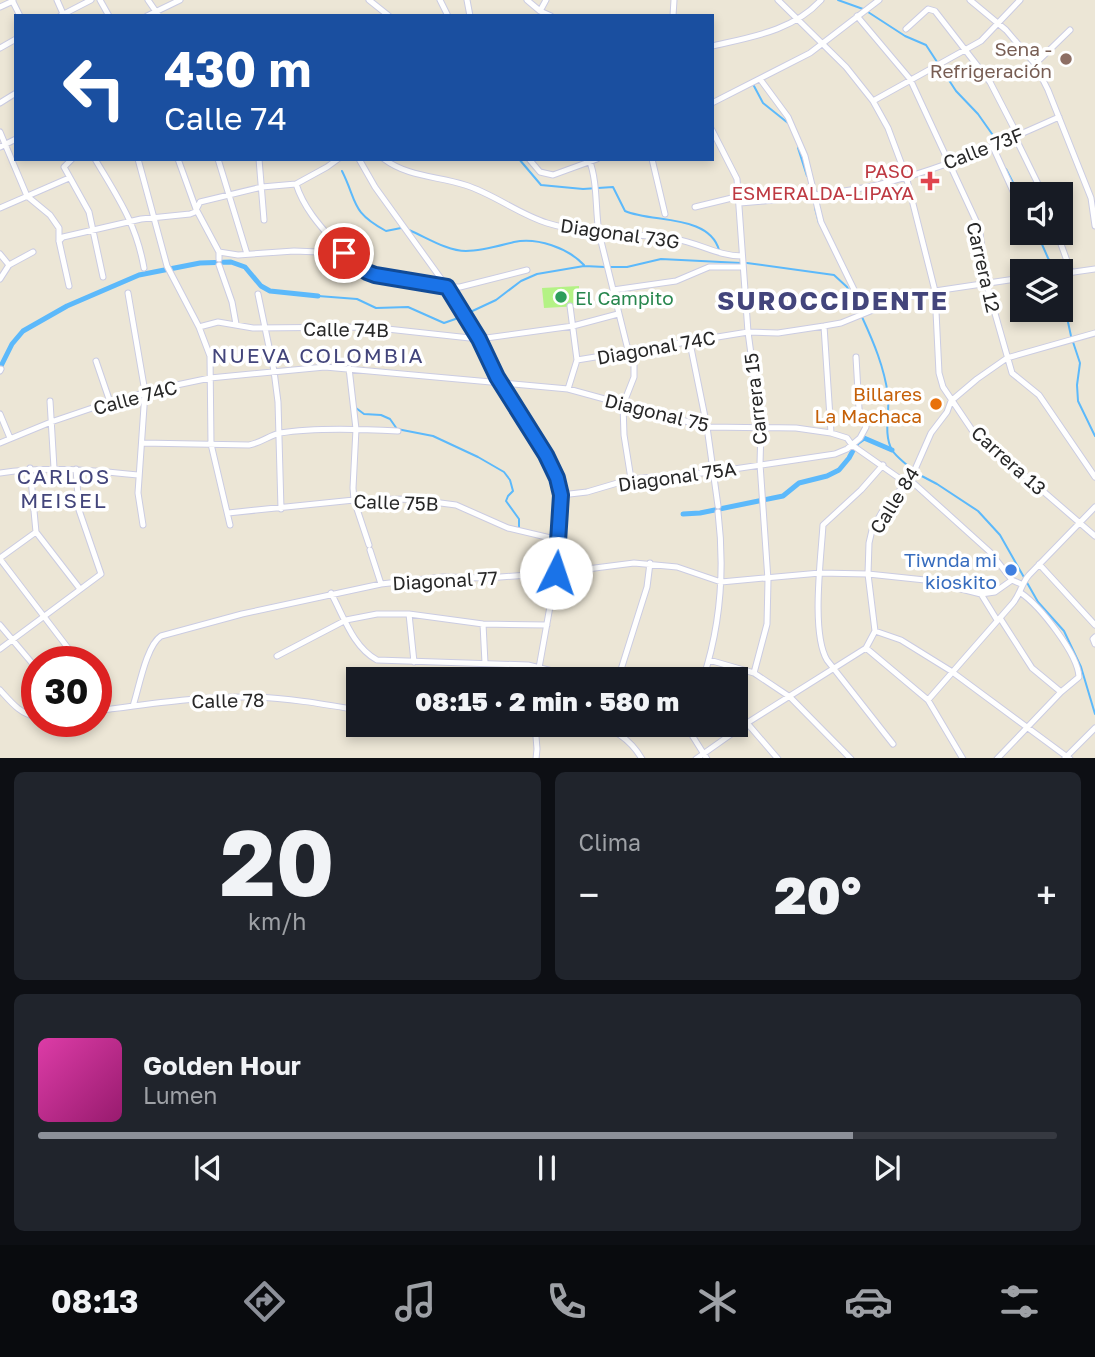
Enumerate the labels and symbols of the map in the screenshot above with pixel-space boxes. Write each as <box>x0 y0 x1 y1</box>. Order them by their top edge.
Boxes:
place label: Sena - Refrigeración <box>930 37 1052 82</box>
marker: Sena - Refrigeración <box>1058 51 1074 67</box>
street label: Calle 73F <box>940 122 1026 174</box>
place label: PASO ESMERALDA-LIPAYA <box>731 159 914 204</box>
marker: PASO ESMERALDA-LIPAYA <box>920 171 940 191</box>
street label: Diagonal 73G <box>559 213 681 253</box>
street label: Carrera 12 <box>962 219 1006 315</box>
pin <box>314 223 374 283</box>
district label: SUROCCIDENTE <box>717 285 949 316</box>
place label: El Campito <box>575 286 674 309</box>
marker: El Campito <box>553 289 569 305</box>
street label: Calle 74B <box>303 317 389 341</box>
street label: Diagonal 74C <box>595 325 717 369</box>
district label: NUEVA COLOMBIA <box>211 342 425 368</box>
street label: Carrera 15 <box>739 352 771 446</box>
street label: Calle 74C <box>90 375 180 419</box>
place label: Billares La Machaca <box>815 382 922 427</box>
street label: Diagonal 75 <box>603 388 711 436</box>
marker: Billares La Machaca <box>928 396 944 412</box>
street label: Carrera 13 <box>967 421 1051 499</box>
street label: Diagonal 75A <box>616 456 738 496</box>
street label: Calle 84 <box>864 462 924 538</box>
district label: CARLOS MEISEL <box>17 463 111 513</box>
street label: Calle 75B <box>353 489 439 515</box>
position arrow <box>519 536 593 610</box>
place label: Tiwnda mi kioskito <box>904 548 997 593</box>
marker: Tiwnda mi kioskito <box>1003 562 1019 578</box>
street label: Diagonal 77 <box>392 566 498 594</box>
speed limit sign: 30 <box>21 646 112 737</box>
street label: Calle 78 <box>191 688 265 712</box>

